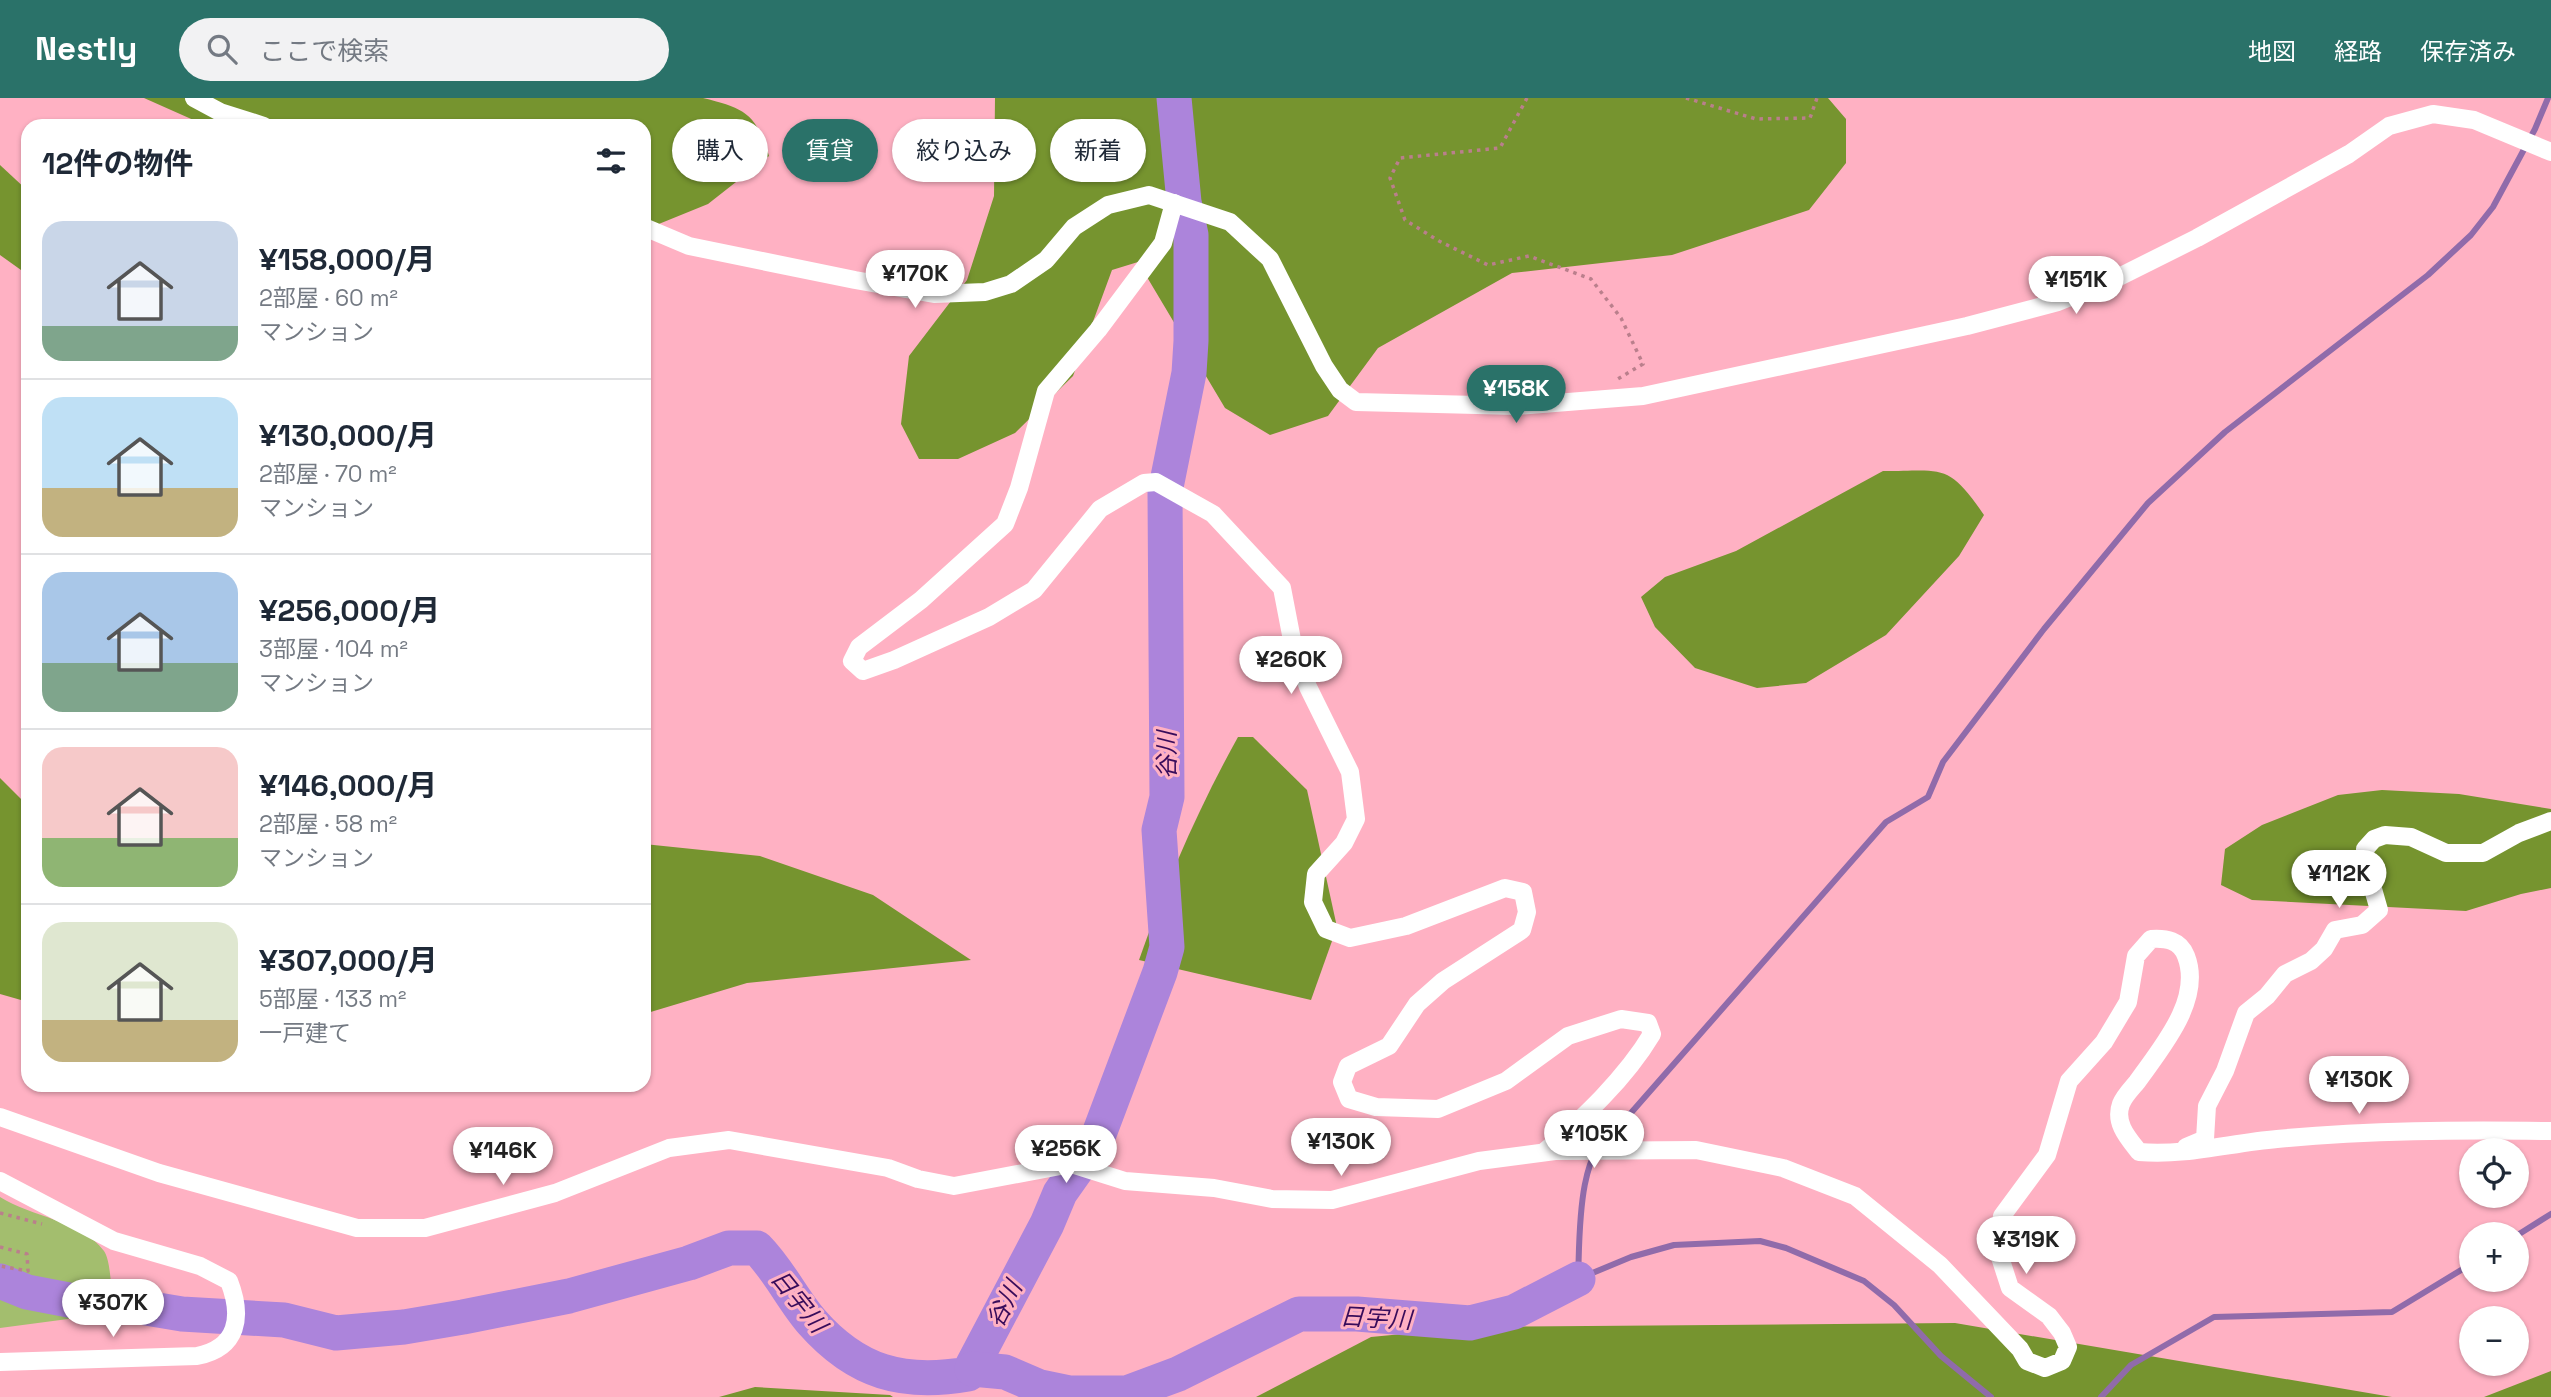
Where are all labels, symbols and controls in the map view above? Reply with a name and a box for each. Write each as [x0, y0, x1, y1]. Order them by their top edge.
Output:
search box [179, 18, 669, 81]
text: Nestly [35, 28, 137, 70]
icon: search [203, 30, 241, 68]
text: ここで検索 [259, 34, 389, 68]
text: 地図 [2248, 36, 2296, 67]
text: 経路 [2334, 36, 2382, 67]
text: 保存済み [2420, 36, 2516, 67]
chip: 購入 [672, 119, 768, 182]
chip: 賃貸 [782, 119, 878, 182]
chip: 絞り込み [892, 119, 1036, 182]
chip: 新着 [1050, 119, 1146, 182]
icon: filters [592, 142, 630, 180]
text: 12件の物件 [42, 144, 193, 183]
text: ¥158,000/月 [259, 240, 436, 279]
icon: home [98, 249, 182, 333]
pin: ¥170K [866, 250, 964, 310]
pin: ¥151K [2027, 256, 2125, 316]
text: ¥170K [882, 258, 948, 288]
text: ¥151K [2045, 264, 2107, 294]
text: 2部屋 · 60 m² [259, 283, 398, 313]
text: マンション [259, 317, 374, 347]
pin: ¥158K [1467, 366, 1565, 425]
text: ¥158K [1483, 373, 1549, 403]
text: ¥130,000/月 [259, 416, 437, 455]
icon: home [98, 425, 182, 509]
text: 2部屋 · 70 m² [259, 459, 397, 489]
text: マンション [259, 493, 374, 523]
text: ¥256,000/月 [259, 591, 440, 630]
icon: home [98, 600, 182, 684]
text: 3部屋 · 104 m² [259, 634, 408, 664]
pin: ¥260K [1242, 636, 1340, 696]
text: ¥260K [1255, 644, 1327, 674]
text: マンション [259, 668, 374, 698]
water label: 谷川 [1151, 728, 1182, 779]
text: ¥146,000/月 [259, 766, 437, 805]
icon: home [98, 775, 182, 859]
text: 2部屋 · 58 m² [259, 809, 397, 839]
text: マンション [259, 843, 374, 873]
pin: ¥112K [2290, 850, 2388, 910]
text: ¥112K [2307, 858, 2371, 888]
text: ¥307,000/月 [259, 941, 438, 980]
icon: home [98, 950, 182, 1034]
text: 5部屋 · 133 m² [259, 984, 406, 1014]
text: 一戸建て [259, 1018, 351, 1048]
pin: ¥130K [2310, 1056, 2408, 1116]
text: ¥130K [2325, 1064, 2393, 1094]
pin: ¥105K [1545, 1110, 1643, 1170]
pin: ¥130K [1292, 1118, 1390, 1178]
text: ¥105K [1560, 1118, 1628, 1148]
pin: ¥256K [1017, 1126, 1115, 1185]
text: ¥130K [1307, 1126, 1375, 1156]
pin: ¥146K [454, 1128, 552, 1187]
text: ¥256K [1031, 1133, 1101, 1163]
text: ¥146K [469, 1135, 537, 1165]
map controls [2459, 1138, 2529, 1376]
button: locate [2459, 1138, 2529, 1208]
pin: ¥319K [1977, 1216, 2075, 1276]
button: + [2459, 1222, 2529, 1292]
text: ¥319K [1993, 1224, 2059, 1254]
water label: 日宇川 [764, 1263, 836, 1341]
water label: 谷川 [979, 1273, 1030, 1332]
pin: ¥307K [64, 1280, 162, 1339]
text: ¥307K [78, 1287, 148, 1317]
water label: 日宇川 [1339, 1301, 1416, 1336]
button: − [2459, 1306, 2529, 1376]

